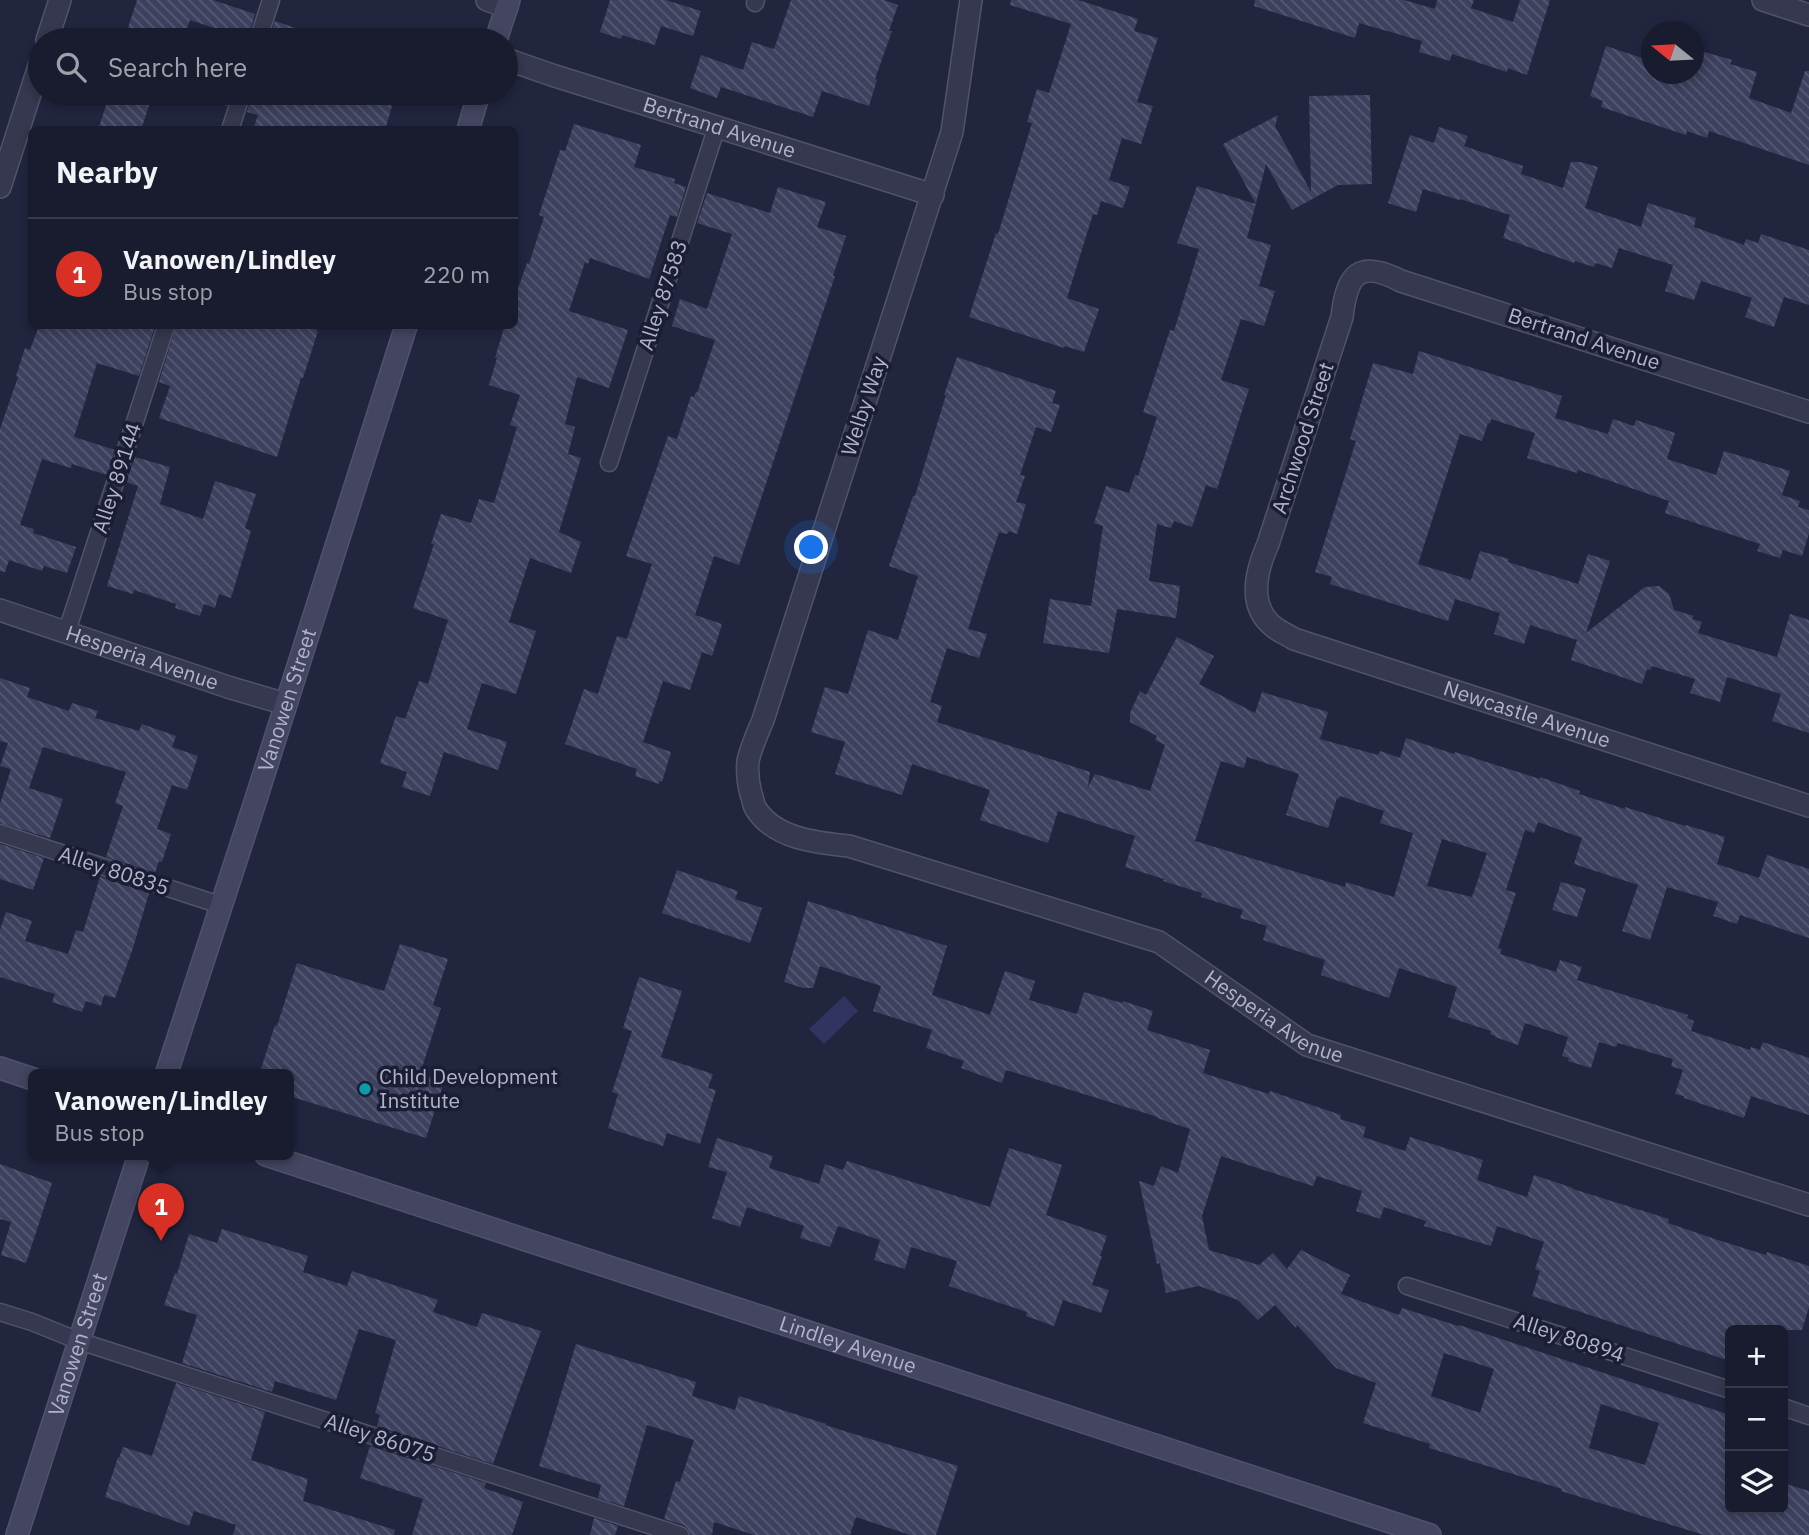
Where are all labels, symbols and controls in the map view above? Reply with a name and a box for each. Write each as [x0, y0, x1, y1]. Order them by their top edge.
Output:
north arrow [1641, 21, 1704, 84]
search box [28, 28, 518, 105]
icon: search [52, 48, 90, 86]
text: Search here [108, 50, 247, 84]
street label: Bertrand Avenue [640, 90, 799, 164]
text: Nearby [56, 152, 158, 191]
street label: Alley 87583 [631, 236, 693, 354]
text: Vanowen/Lindley [123, 242, 336, 276]
text: 1 [72, 259, 86, 289]
text: 220 m [423, 259, 490, 289]
text: Bus stop [123, 276, 213, 306]
street label: Bertrand Avenue [1505, 300, 1664, 376]
street label: Welby Way [834, 352, 892, 459]
street label: Archwood Street [1264, 358, 1340, 517]
street label: Alley 89144 [85, 419, 147, 537]
your location [794, 530, 828, 564]
street label: Hesperia Avenue [62, 618, 223, 696]
street label: Vanowen Street [250, 625, 322, 775]
street label: Newcastle Avenue [1440, 673, 1614, 754]
street label: Alley 80835 [55, 839, 173, 901]
street label: Hesperia Avenue [1199, 963, 1347, 1069]
place label: Child Development Institute [379, 1062, 558, 1114]
popup [28, 1069, 294, 1160]
marker: Child Development Institute [357, 1081, 373, 1097]
text: Vanowen/Lindley [55, 1083, 267, 1117]
text: Bus stop [55, 1117, 144, 1147]
pin: 1 [138, 1183, 184, 1241]
street label: Vanowen Street [41, 1269, 113, 1420]
street label: Alley 80894 [1510, 1306, 1628, 1368]
street label: Lindley Avenue [776, 1309, 920, 1379]
map controls [1725, 1325, 1788, 1514]
button: + [1725, 1325, 1788, 1388]
button: − [1725, 1388, 1788, 1451]
street label: Alley 86075 [321, 1406, 439, 1468]
button: layers [1725, 1451, 1788, 1514]

